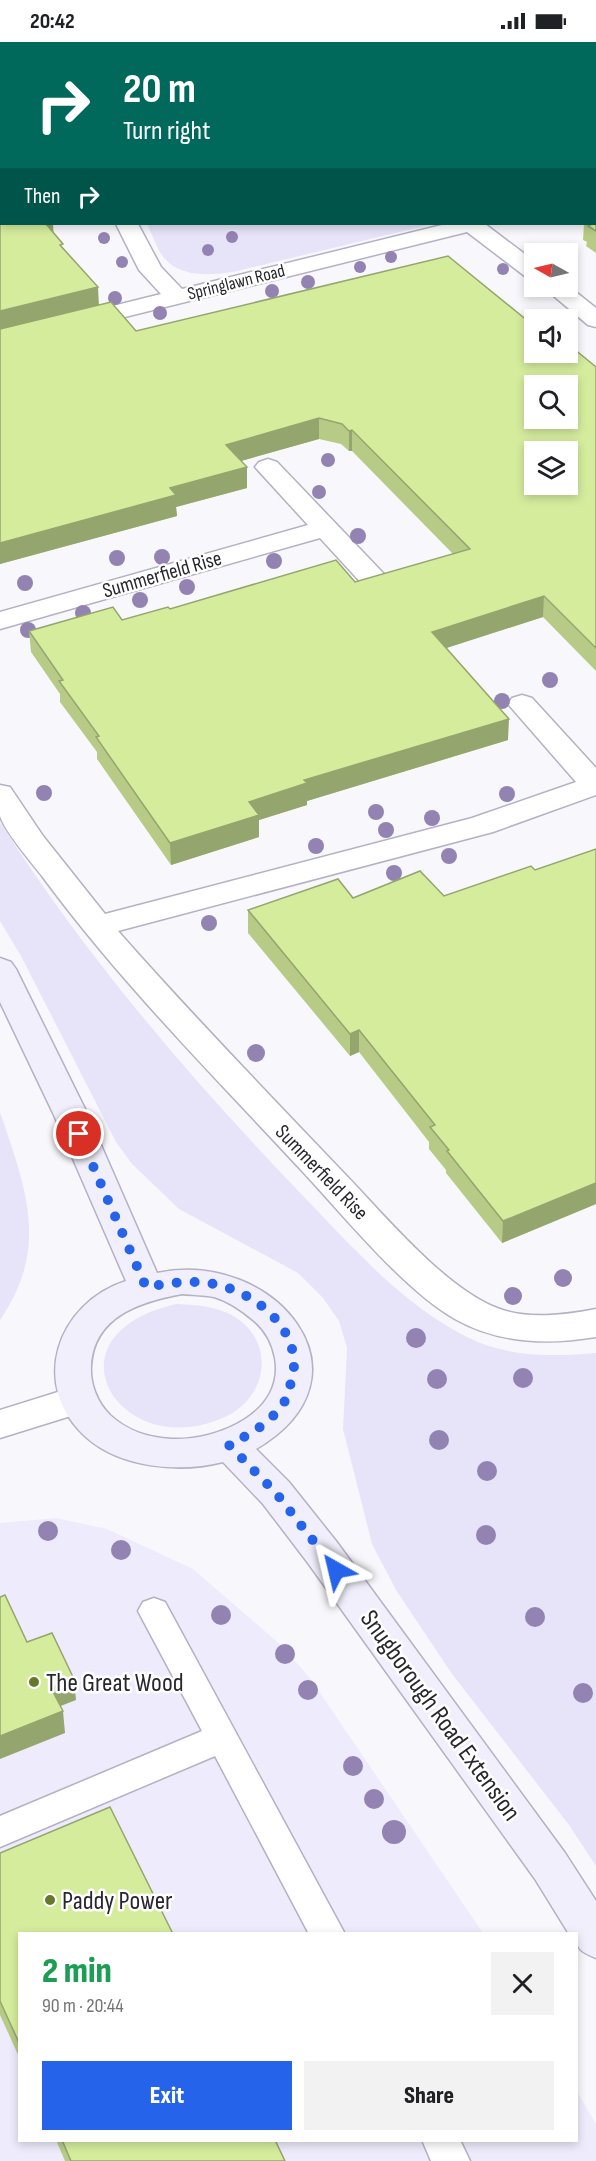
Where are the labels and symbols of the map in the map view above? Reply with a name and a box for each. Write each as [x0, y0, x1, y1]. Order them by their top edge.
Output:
north arrow [524, 243, 578, 297]
street label: Springlawn Road [185, 260, 287, 305]
street label: Summerfield Rise [100, 546, 225, 603]
pin [53, 1108, 104, 1159]
street label: Summerfield Rise [270, 1120, 373, 1225]
position arrow [304, 1538, 368, 1602]
street label: Snugborough Road Extension [353, 1605, 527, 1827]
place label: The Great Wood [46, 1668, 184, 1699]
marker: The Great Wood [27, 1675, 41, 1689]
place label: Paddy Power [62, 1886, 173, 1917]
marker: Paddy Power [43, 1893, 57, 1907]

